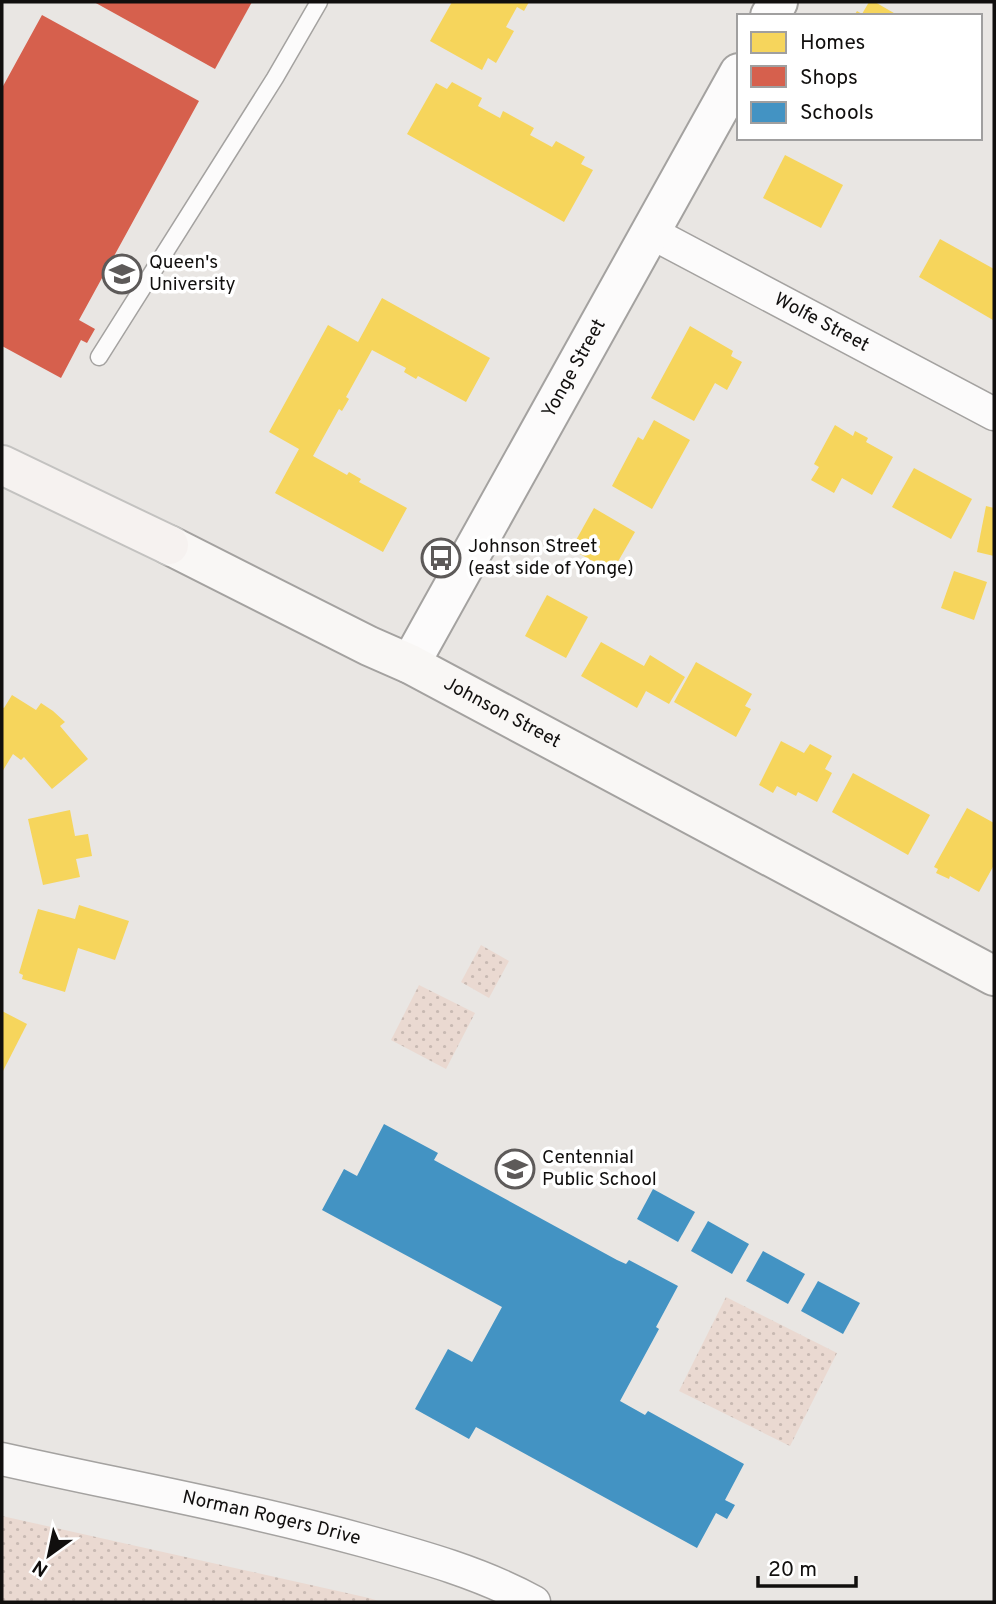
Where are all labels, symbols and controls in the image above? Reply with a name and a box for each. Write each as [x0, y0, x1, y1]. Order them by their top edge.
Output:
legend [737, 14, 982, 140]
text: Homes [800, 30, 865, 57]
text: Shops [800, 65, 858, 92]
text: Schools [800, 100, 874, 127]
place label: Queen's University [149, 251, 236, 297]
school or university icon: Queen's University [101, 253, 143, 295]
street label: Wolfe Street [770, 288, 873, 358]
street label: Yonge Street [537, 315, 612, 422]
place label: Johnson Street (east side of Yonge) [468, 535, 634, 581]
bus stop icon: Johnson Street (east side of Yonge) [420, 537, 462, 579]
street label: Johnson Street [439, 672, 565, 754]
place label: Centennial Public School [542, 1146, 657, 1192]
school or university icon: Centennial Public School [494, 1148, 536, 1190]
street label: Norman Rogers Drive [180, 1486, 363, 1551]
north arrow [14, 1520, 84, 1590]
scale bar [758, 1544, 856, 1588]
text: N [29, 1554, 53, 1581]
text: 20 m [768, 1557, 817, 1584]

